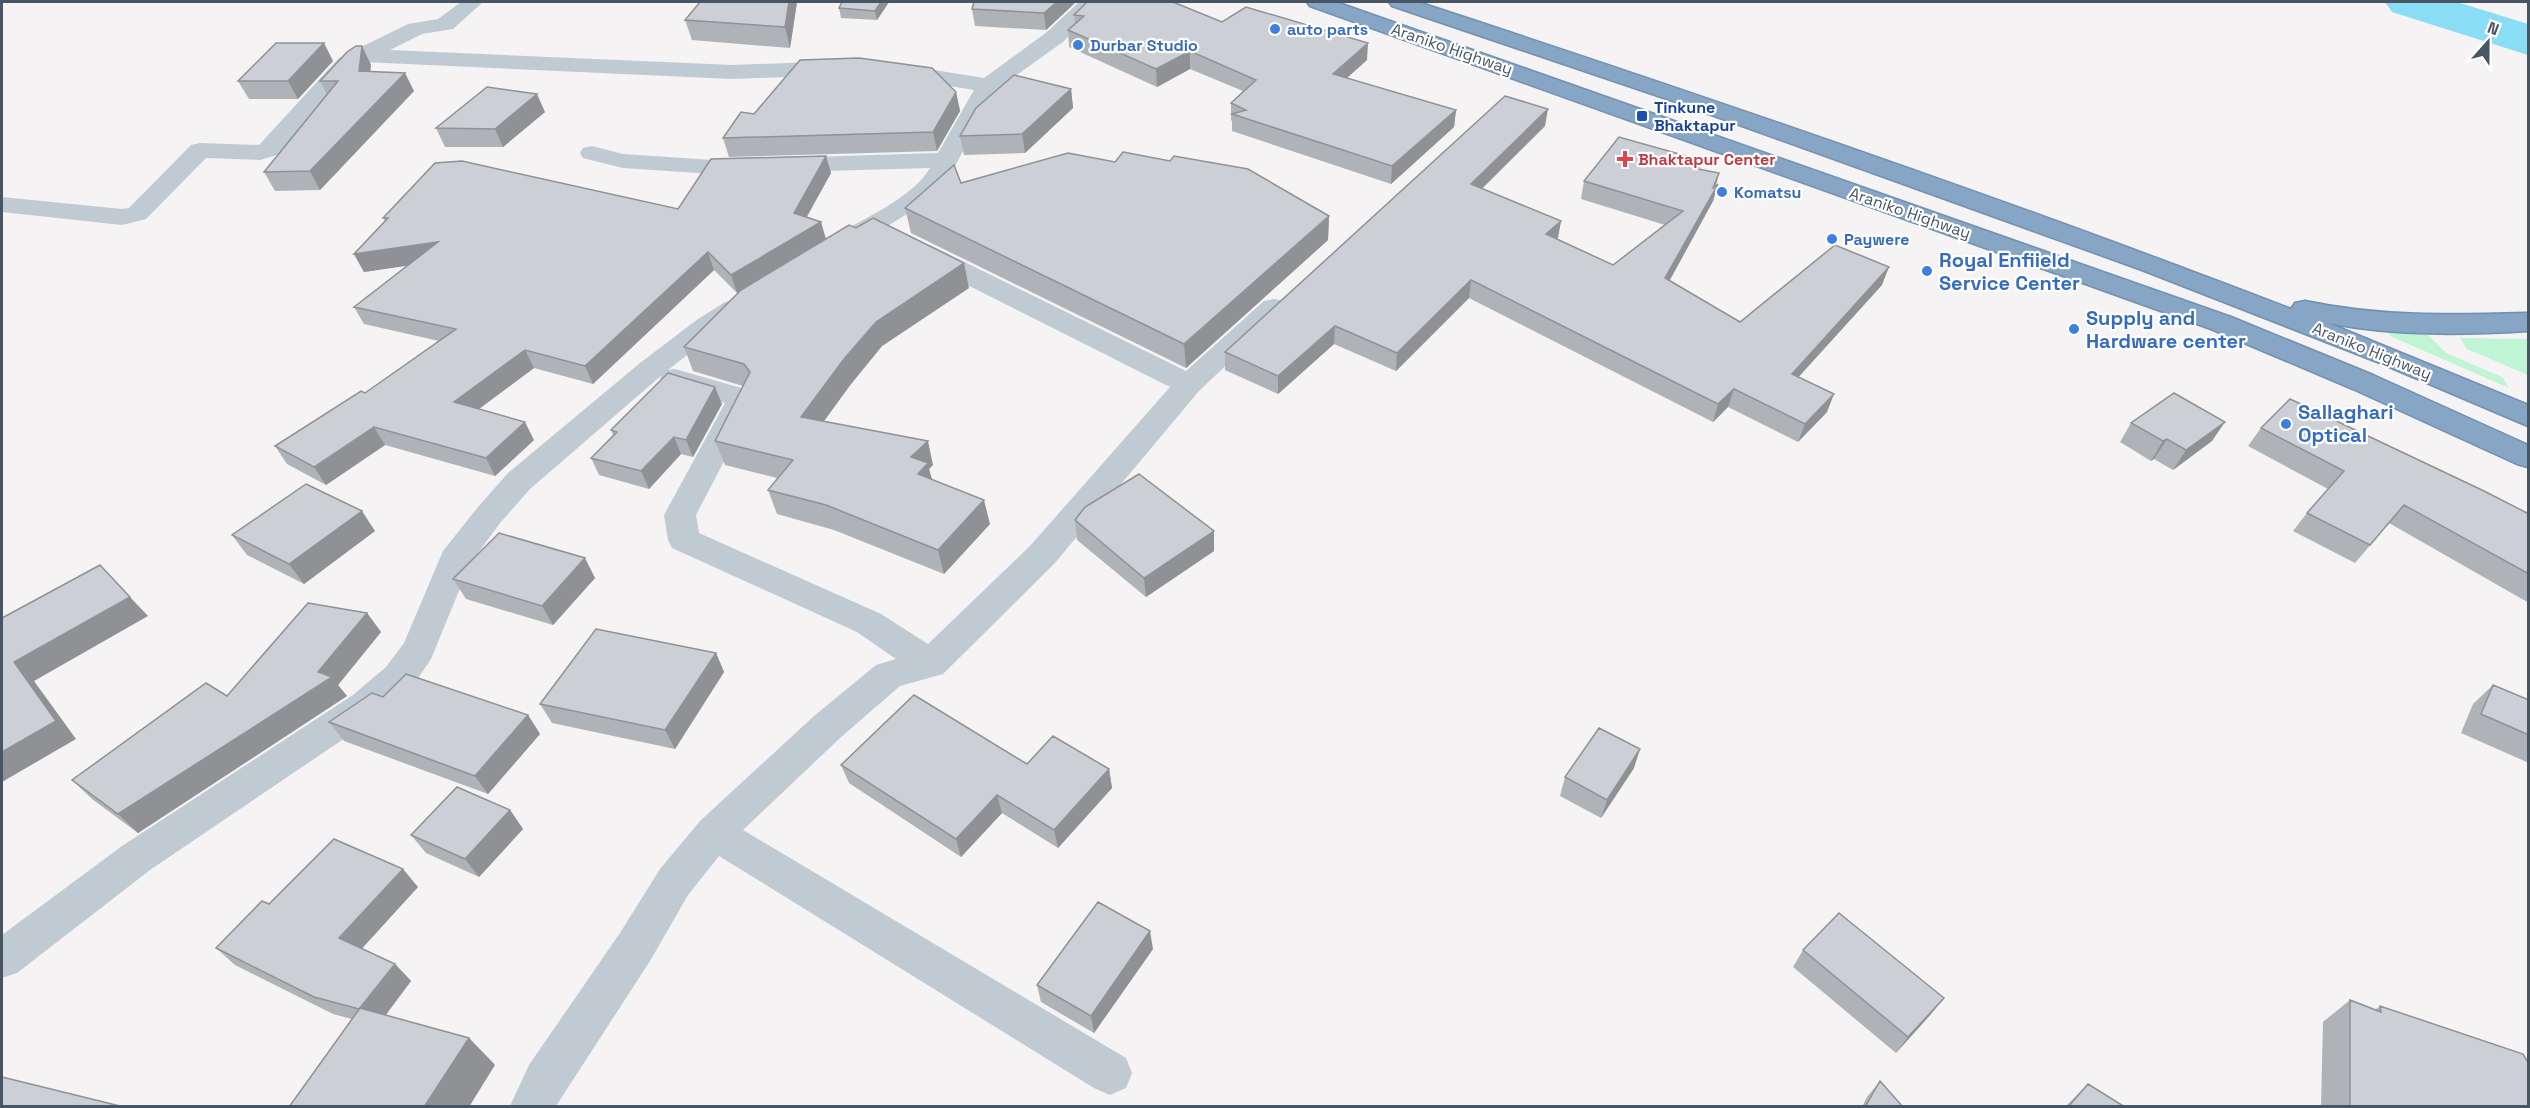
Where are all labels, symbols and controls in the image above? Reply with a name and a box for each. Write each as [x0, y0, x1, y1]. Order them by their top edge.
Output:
north arrow [2458, 12, 2518, 72]
text: N [2484, 17, 2502, 40]
street label: Araniko Highway [1389, 18, 1515, 80]
place label: auto parts [1287, 19, 1368, 40]
marker: auto parts [1268, 22, 1282, 36]
place label: Durbar Studio [1090, 35, 1198, 56]
marker: Durbar Studio [1071, 38, 1085, 52]
place label: Tinkune Bhaktapur [1654, 97, 1736, 136]
marker: Tinkune Bhaktapur [1635, 109, 1649, 123]
place label: Bhaktapur Center [1638, 149, 1776, 170]
marker: Bhaktapur Center [1616, 150, 1634, 168]
place label: Komatsu [1734, 182, 1801, 203]
street label: Araniko Highway [1847, 182, 1973, 244]
marker: Komatsu [1715, 185, 1729, 199]
place label: Paywere [1844, 229, 1909, 250]
marker: Paywere [1825, 232, 1839, 246]
place label: Royal Enfiield Service Center [1939, 247, 2080, 296]
marker: Royal Enfiield Service Center [1920, 264, 1934, 278]
place label: Supply and Hardware center [2086, 305, 2246, 354]
street label: Araniko Highway [2309, 318, 2435, 384]
marker: Supply and Hardware center [2067, 322, 2081, 336]
place label: Sallaghari Optical [2298, 399, 2394, 448]
marker: Sallaghari Optical [2279, 417, 2293, 431]

